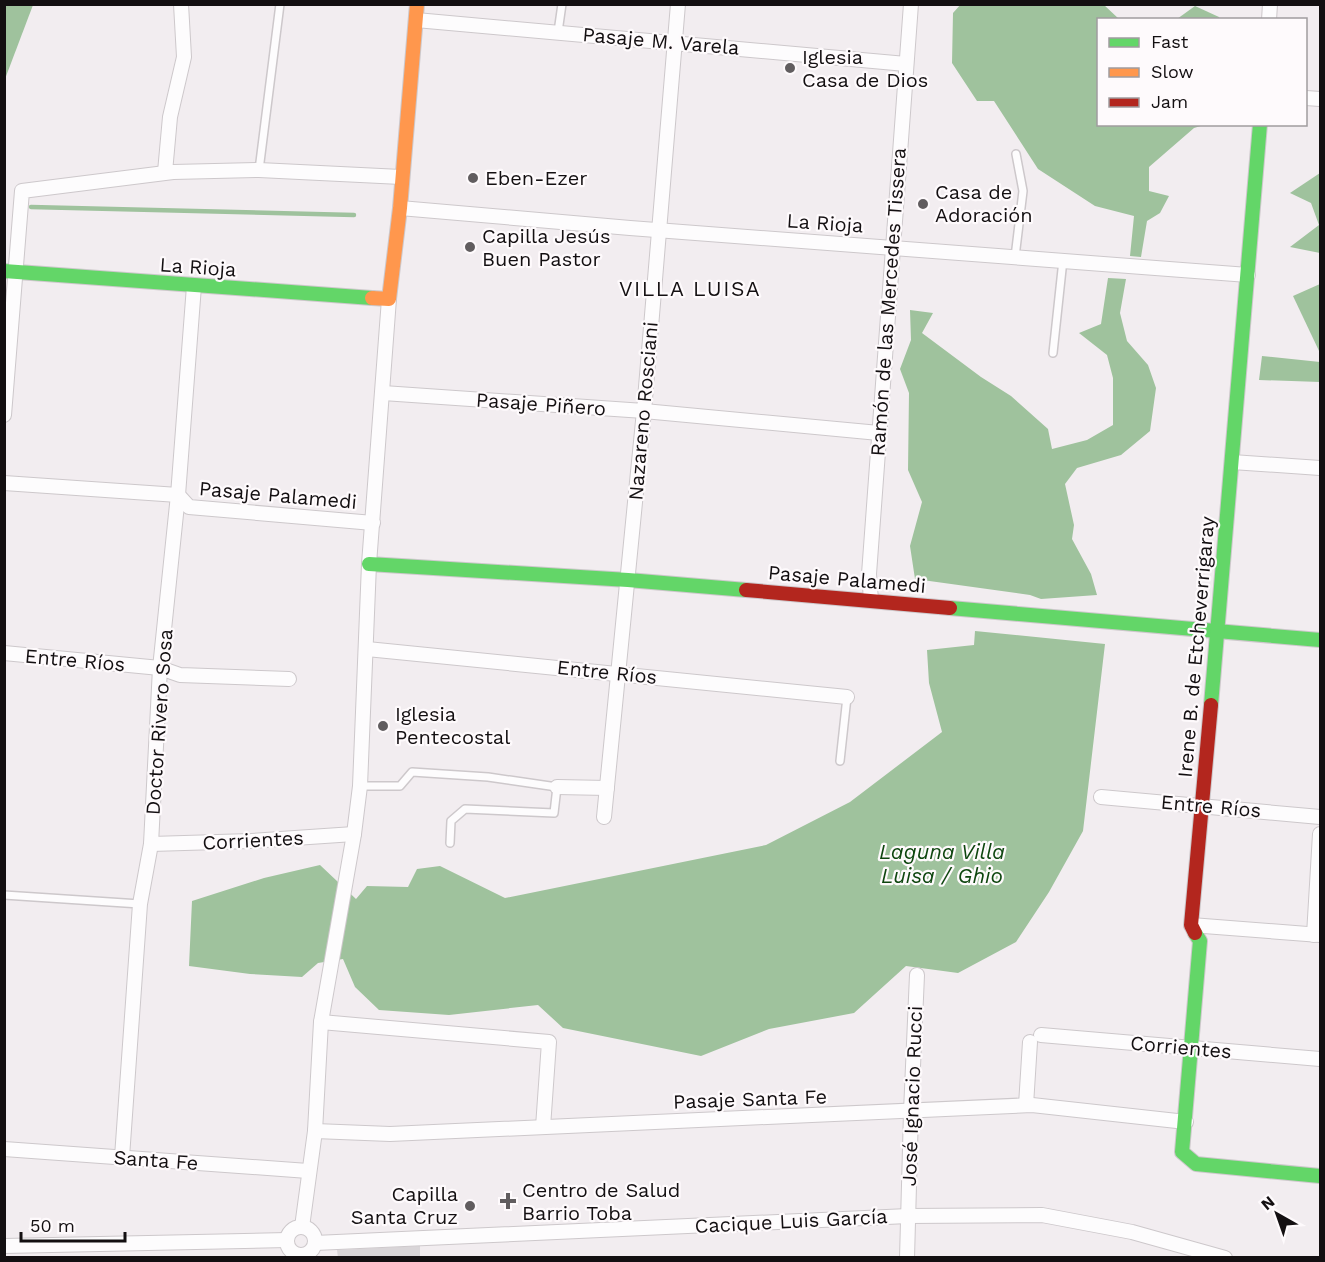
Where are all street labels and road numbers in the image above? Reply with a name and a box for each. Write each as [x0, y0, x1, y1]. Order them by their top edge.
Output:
street label: Pasaje M. Varela [582, 22, 740, 60]
street label: Ramón de las Mercedes Tissera [865, 147, 911, 457]
street label: La Rioja [786, 208, 864, 238]
street label: La Rioja [159, 252, 237, 282]
street label: Nazareno Rosciani [623, 321, 663, 501]
street label: Pasaje Piñero [475, 387, 607, 421]
street label: Pasaje Palamedi [198, 476, 358, 514]
street label: Irene B. de Etcheverrigaray [1173, 515, 1219, 779]
street label: Pasaje Palamedi [767, 560, 927, 598]
street label: Doctor Rivero Sosa [141, 628, 177, 816]
street label: Entre Ríos [24, 644, 126, 676]
street label: Entre Ríos [556, 655, 658, 689]
street label: Entre Ríos [1160, 790, 1262, 822]
street label: Corrientes [202, 825, 304, 855]
street label: José Ignacio Rucci [897, 1005, 927, 1187]
street label: Corrientes [1129, 1031, 1233, 1063]
street label: Pasaje Santa Fe [673, 1084, 827, 1114]
street label: Santa Fe [113, 1145, 199, 1175]
street label: Cacique Luis García [694, 1204, 888, 1238]

